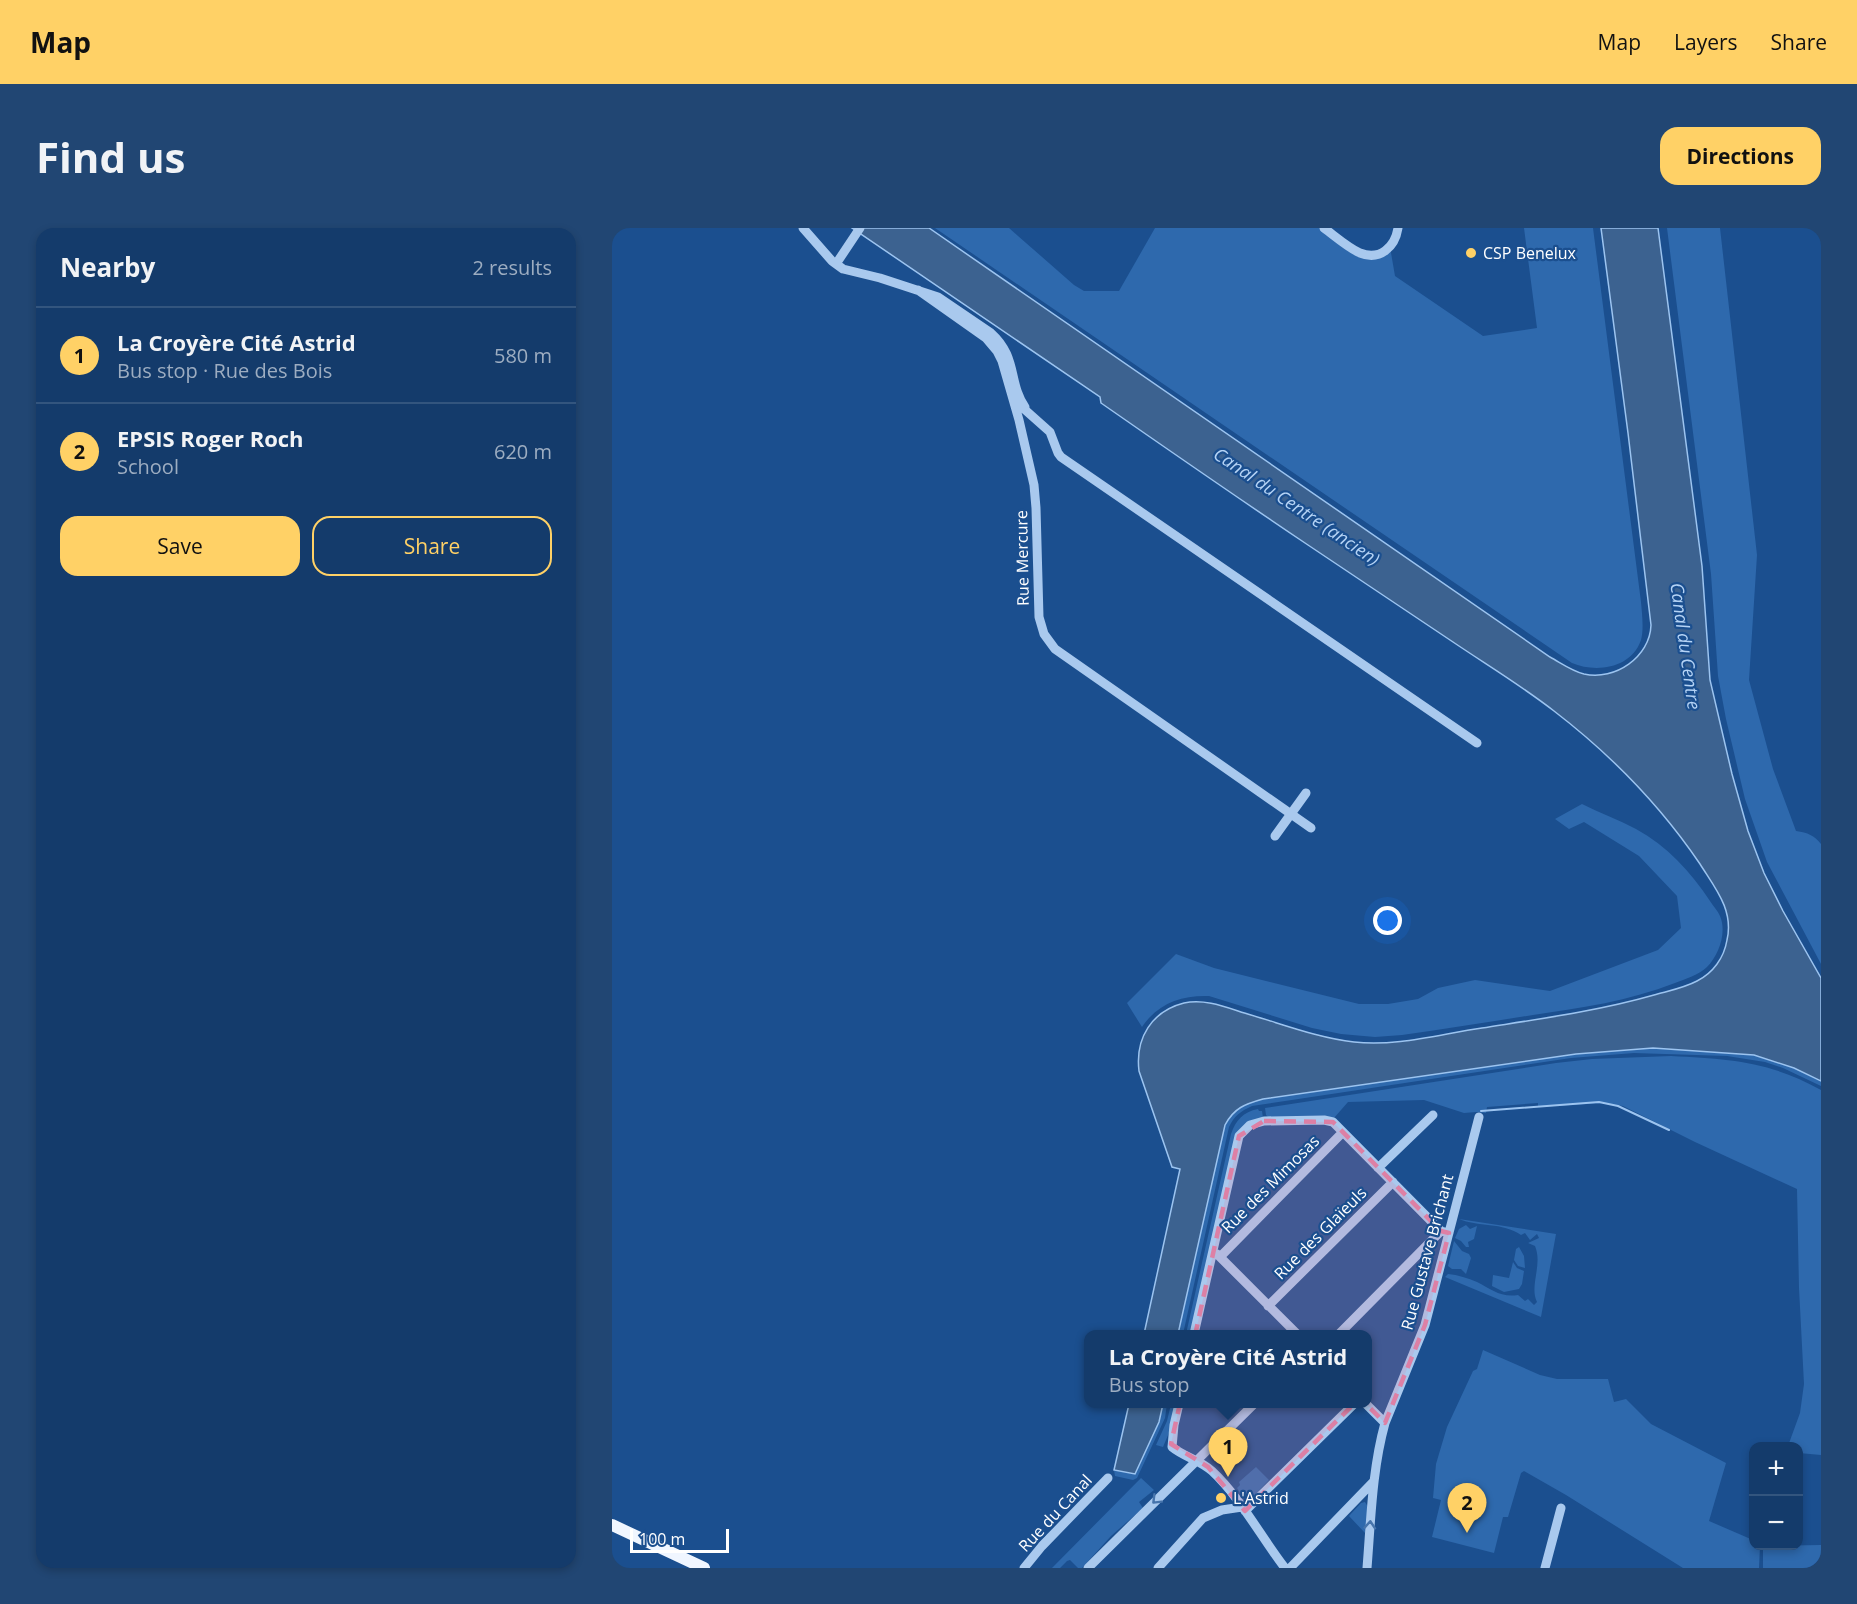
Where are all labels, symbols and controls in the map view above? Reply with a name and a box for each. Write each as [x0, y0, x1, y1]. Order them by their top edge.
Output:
text: Map [30, 23, 91, 61]
text: Map [1598, 28, 1641, 56]
text: Layers [1674, 28, 1738, 56]
text: Share [1771, 28, 1827, 56]
button: Directions [1660, 127, 1821, 185]
text: Find us [36, 128, 185, 185]
place label: CSP Benelux [1483, 242, 1577, 264]
marker: CSP Benelux [1464, 246, 1478, 260]
text: Nearby [60, 249, 155, 285]
text: 2 results [472, 254, 552, 281]
text: La Croyère Cité Astrid [117, 327, 356, 357]
text: 1 [74, 342, 85, 369]
text: 580 m [494, 342, 552, 369]
text: Bus stop · Rue des Bois [117, 357, 332, 384]
text: EPSIS Roger Roch [117, 423, 304, 453]
text: 2 [74, 438, 85, 465]
text: 620 m [494, 438, 552, 465]
water label: Canal du Centre (ancien) [1209, 441, 1385, 571]
text: School [117, 453, 179, 480]
street label: Rue Mercure [1010, 510, 1034, 606]
button: Save [60, 516, 300, 576]
button: Share [312, 516, 552, 576]
water label: Canal du Centre [1665, 581, 1707, 711]
your location [1373, 906, 1402, 935]
street label: Rue des Mimosas [1216, 1130, 1324, 1238]
street label: Rue Gustave Brichant [1396, 1171, 1458, 1332]
street label: Rue des Glaïeuls [1269, 1182, 1371, 1284]
popup [1084, 1330, 1372, 1408]
text: La Croyère Cité Astrid [1109, 1341, 1347, 1371]
text: Bus stop [1109, 1371, 1190, 1398]
pin: 1 [1208, 1428, 1248, 1477]
map controls [1749, 1442, 1803, 1550]
button: + [1749, 1442, 1803, 1496]
street label: Rue du Canal [1013, 1470, 1097, 1556]
pin: 2 [1448, 1484, 1486, 1533]
place label: L'Astrid [1233, 1487, 1289, 1509]
marker: L'Astrid [1214, 1491, 1228, 1505]
one-way arrow [1152, 1493, 1163, 1504]
button: − [1749, 1496, 1803, 1550]
one-way arrow [1364, 1521, 1377, 1530]
scale bar [630, 1526, 729, 1554]
text: 100 m [639, 1528, 685, 1550]

